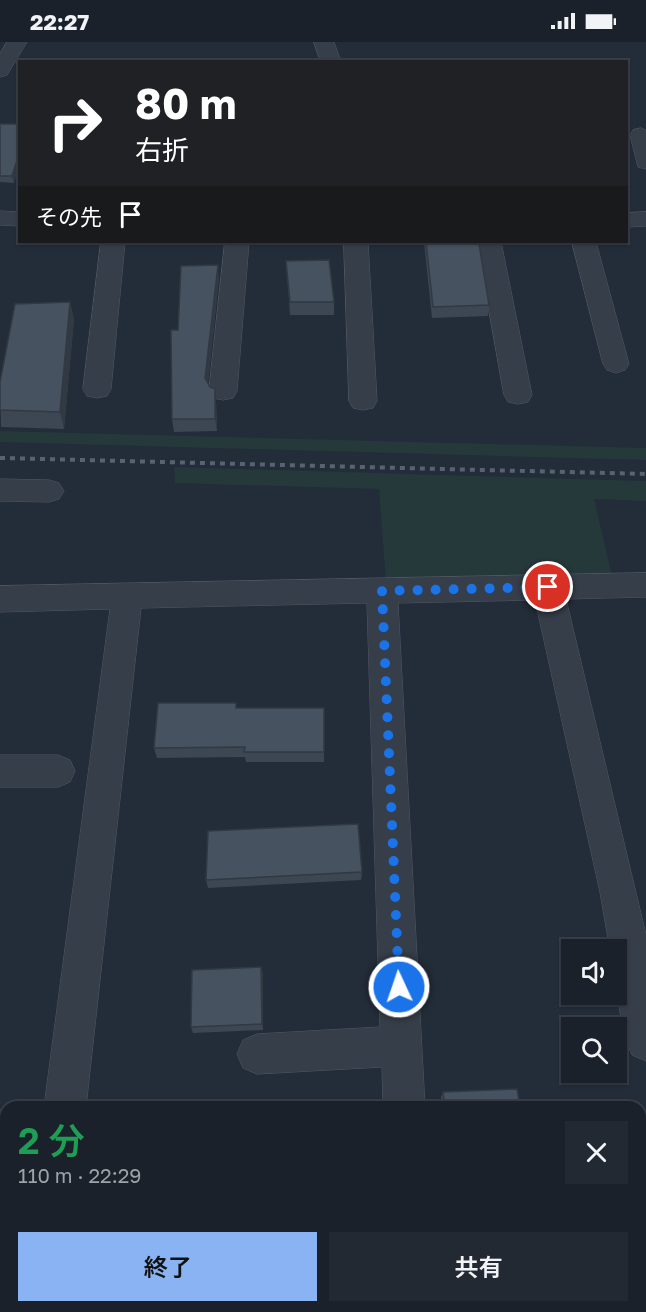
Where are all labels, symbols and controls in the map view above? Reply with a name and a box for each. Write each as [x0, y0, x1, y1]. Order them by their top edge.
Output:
text: 22:27 [30, 8, 89, 35]
text: 80 m [135, 78, 236, 128]
icon: right [36, 84, 114, 162]
text: 右折 [135, 134, 189, 166]
icon: arrive [114, 198, 147, 231]
text: その先 [36, 203, 102, 230]
pin [522, 561, 573, 612]
icon: arrive [531, 570, 564, 603]
map controls [561, 939, 627, 1083]
button: sound [561, 939, 627, 1005]
position arrow [367, 955, 431, 1019]
button: search [561, 1017, 627, 1083]
text: 2 分 [18, 1119, 85, 1162]
button: close [565, 1121, 628, 1184]
text: 110 m · 22:29 [18, 1163, 141, 1187]
button: 終了 [18, 1232, 317, 1301]
button: 共有 [329, 1232, 628, 1301]

